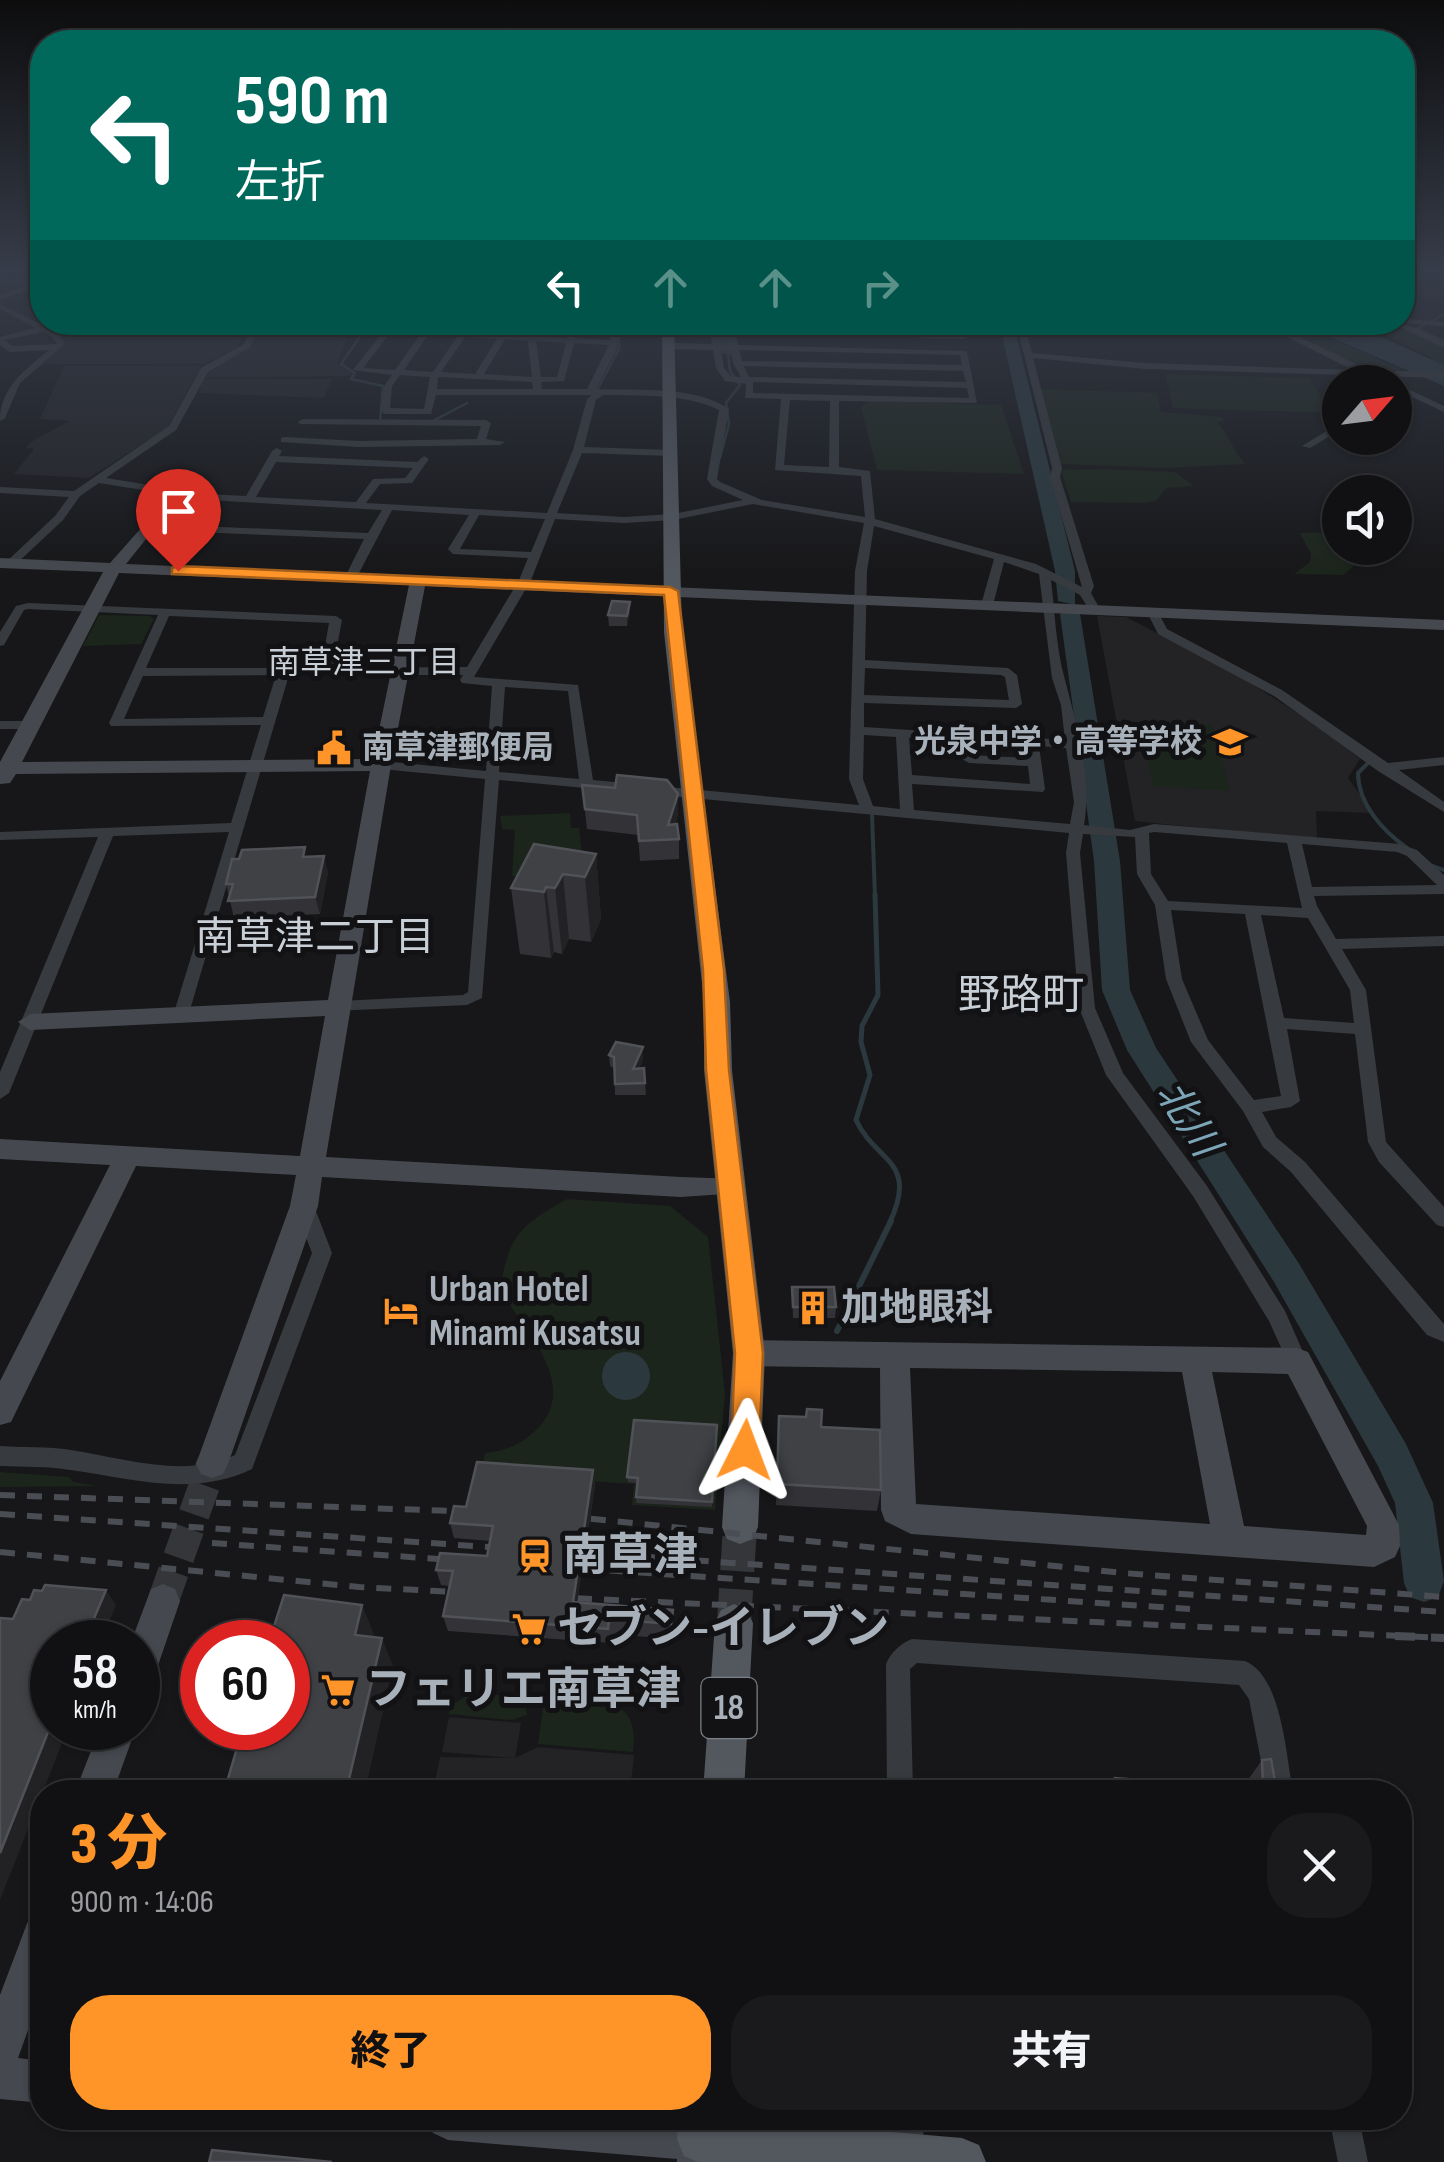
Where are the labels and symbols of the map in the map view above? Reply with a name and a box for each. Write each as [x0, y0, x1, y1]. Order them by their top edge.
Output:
north arrow [1322, 365, 1412, 455]
pin [136, 469, 221, 572]
district label: 南草津三丁目 [268, 644, 460, 683]
place label: 光泉中学・高等学校 [914, 723, 1202, 762]
school or university icon: 光泉中学・高等学校 [1211, 723, 1249, 761]
public building icon: 南草津郵便局 [315, 729, 353, 767]
place label: 南草津郵便局 [362, 729, 554, 768]
district label: 南草津二丁目 [195, 914, 435, 962]
district label: 野路町 [958, 971, 1084, 1022]
water label: 北川 [1145, 1072, 1231, 1169]
place label: Urban Hotel Minami Kusatsu [429, 1267, 641, 1356]
place label: 加地眼科 [841, 1286, 993, 1331]
building icon: 加地眼科 [794, 1289, 832, 1327]
hotel icon: Urban Hotel Minami Kusatsu [382, 1292, 420, 1330]
position arrow [693, 1398, 797, 1502]
place label: 南草津 [563, 1529, 698, 1584]
station icon: 南草津 [516, 1537, 554, 1575]
place label: セブン-イレブン [557, 1602, 889, 1657]
supermarket icon: セブン-イレブン [510, 1610, 548, 1648]
speed limit sign: 60 [180, 1620, 310, 1750]
place label: フェリエ南草津 [366, 1663, 681, 1718]
supermarket icon: フェリエ南草津 [319, 1671, 357, 1709]
road number: 18 [702, 1678, 756, 1738]

